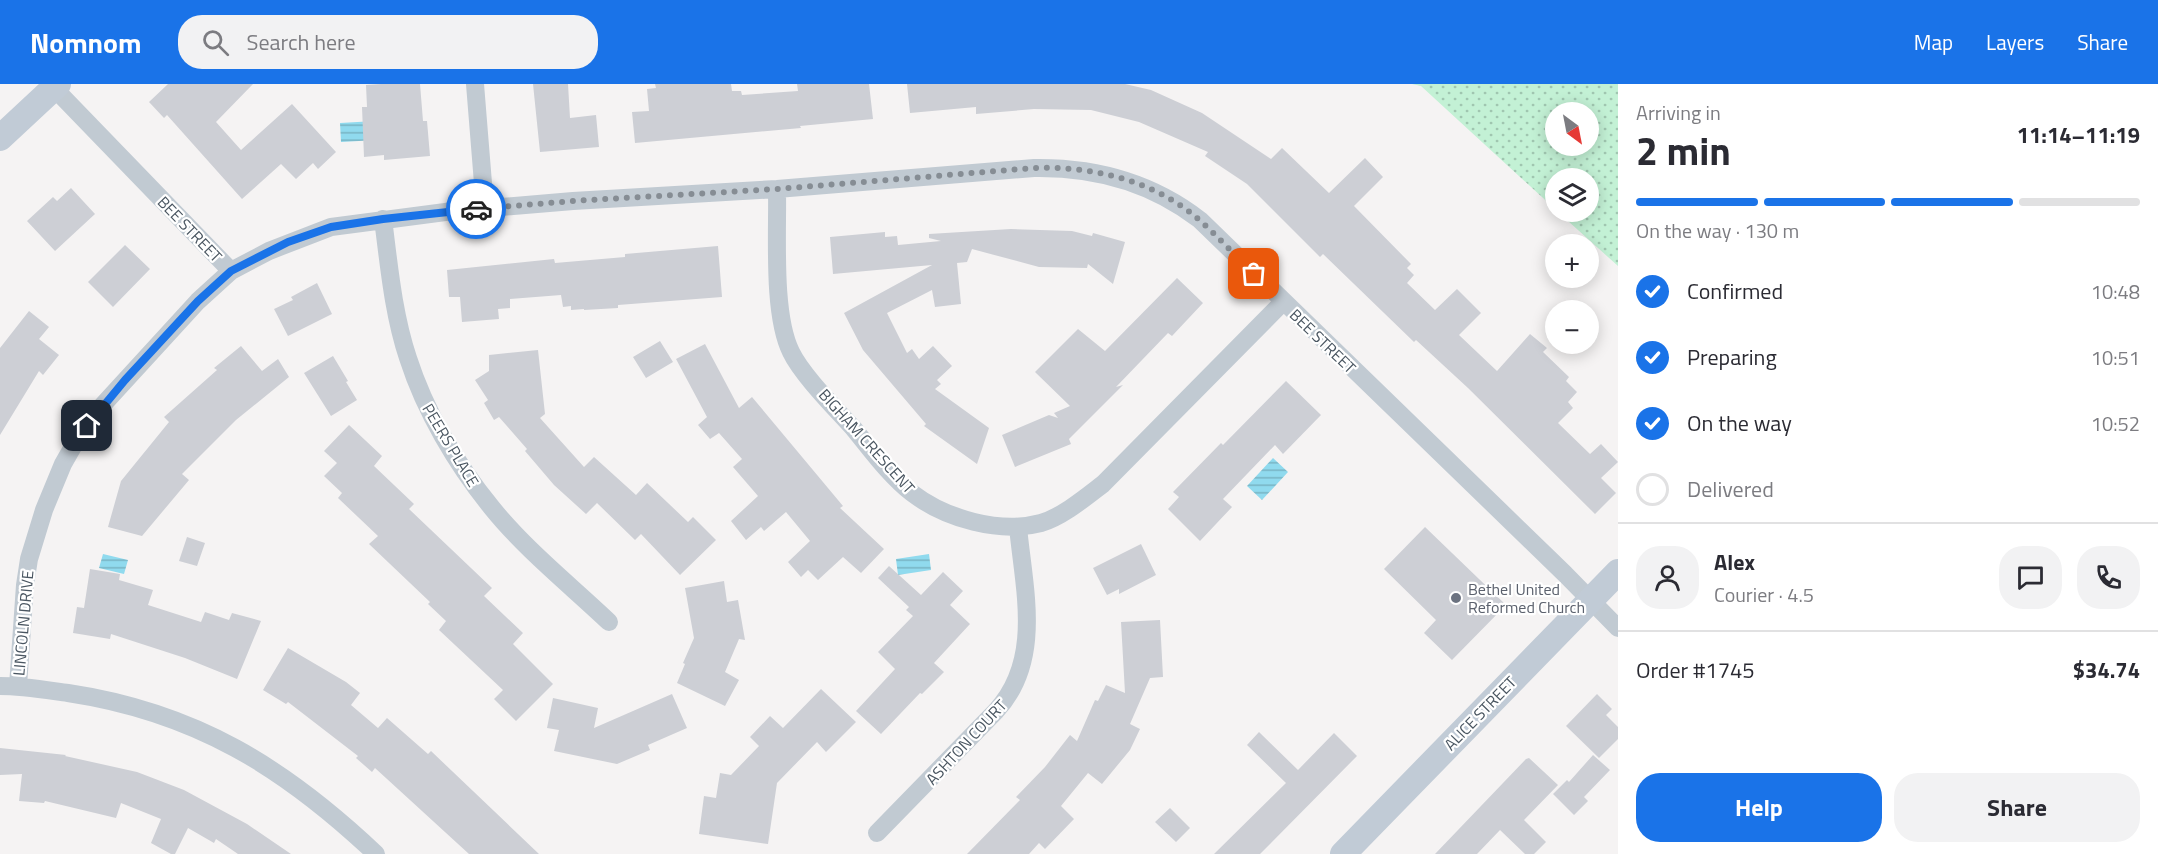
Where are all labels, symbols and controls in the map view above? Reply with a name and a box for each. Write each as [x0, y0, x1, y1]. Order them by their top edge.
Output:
search box [178, 15, 598, 69]
text: Nomnom [30, 21, 142, 64]
text: Search here [247, 25, 356, 59]
icon: search [199, 26, 232, 59]
text: Map [1914, 26, 1953, 58]
text: Layers [1986, 26, 2044, 58]
text: Share [2077, 26, 2128, 58]
text: Arriving in [1636, 97, 1721, 128]
north arrow [1545, 102, 1599, 156]
map controls [1545, 102, 1599, 354]
text: 11:14–11:19 [2017, 118, 2140, 152]
text: 2 min [1636, 121, 1731, 180]
button: layers [1545, 168, 1599, 222]
courier [446, 179, 506, 239]
street label: BEE STREET [152, 190, 228, 268]
icon: car [460, 193, 493, 226]
text: On the way · 130 m [1636, 215, 1799, 246]
button: + [1545, 234, 1599, 288]
pin [1228, 248, 1279, 299]
icon: bag [1237, 257, 1270, 290]
text: Confirmed [1687, 274, 1783, 308]
icon: check [1636, 275, 1669, 308]
text: 10:48 [2091, 276, 2140, 307]
button: − [1545, 300, 1599, 354]
street label: BEE STREET [1284, 303, 1362, 379]
text: Preparing [1687, 340, 1777, 374]
icon: check [1636, 341, 1669, 374]
text: 10:51 [2091, 342, 2140, 373]
street label: BIGHAM CRESCENT [813, 383, 921, 499]
street label: PEERS PLACE [417, 399, 485, 491]
pin [61, 400, 112, 451]
text: On the way [1687, 406, 1792, 440]
icon: check [1636, 407, 1669, 440]
text: 10:52 [2091, 408, 2140, 439]
icon: home [70, 409, 103, 442]
text: Delivered [1687, 472, 1774, 506]
text: Alex [1714, 545, 1755, 579]
button: person [1636, 546, 1699, 609]
button: chat [1999, 546, 2062, 609]
button: phone [2077, 546, 2140, 609]
street label: LINCOLN DRIVE [6, 569, 40, 677]
place label: Bethel United Reformed Church [1468, 577, 1585, 619]
text: Courier · 4.5 [1714, 579, 1814, 610]
marker: Bethel United Reformed Church [1449, 591, 1463, 605]
text: Order #1745 [1636, 653, 1755, 687]
text: $34.74 [2073, 653, 2140, 687]
street label: ALICE STREET [1438, 670, 1522, 756]
street label: ASHTON COURT [920, 693, 1012, 790]
button: Help [1636, 773, 1882, 842]
button: Share [1894, 773, 2140, 842]

